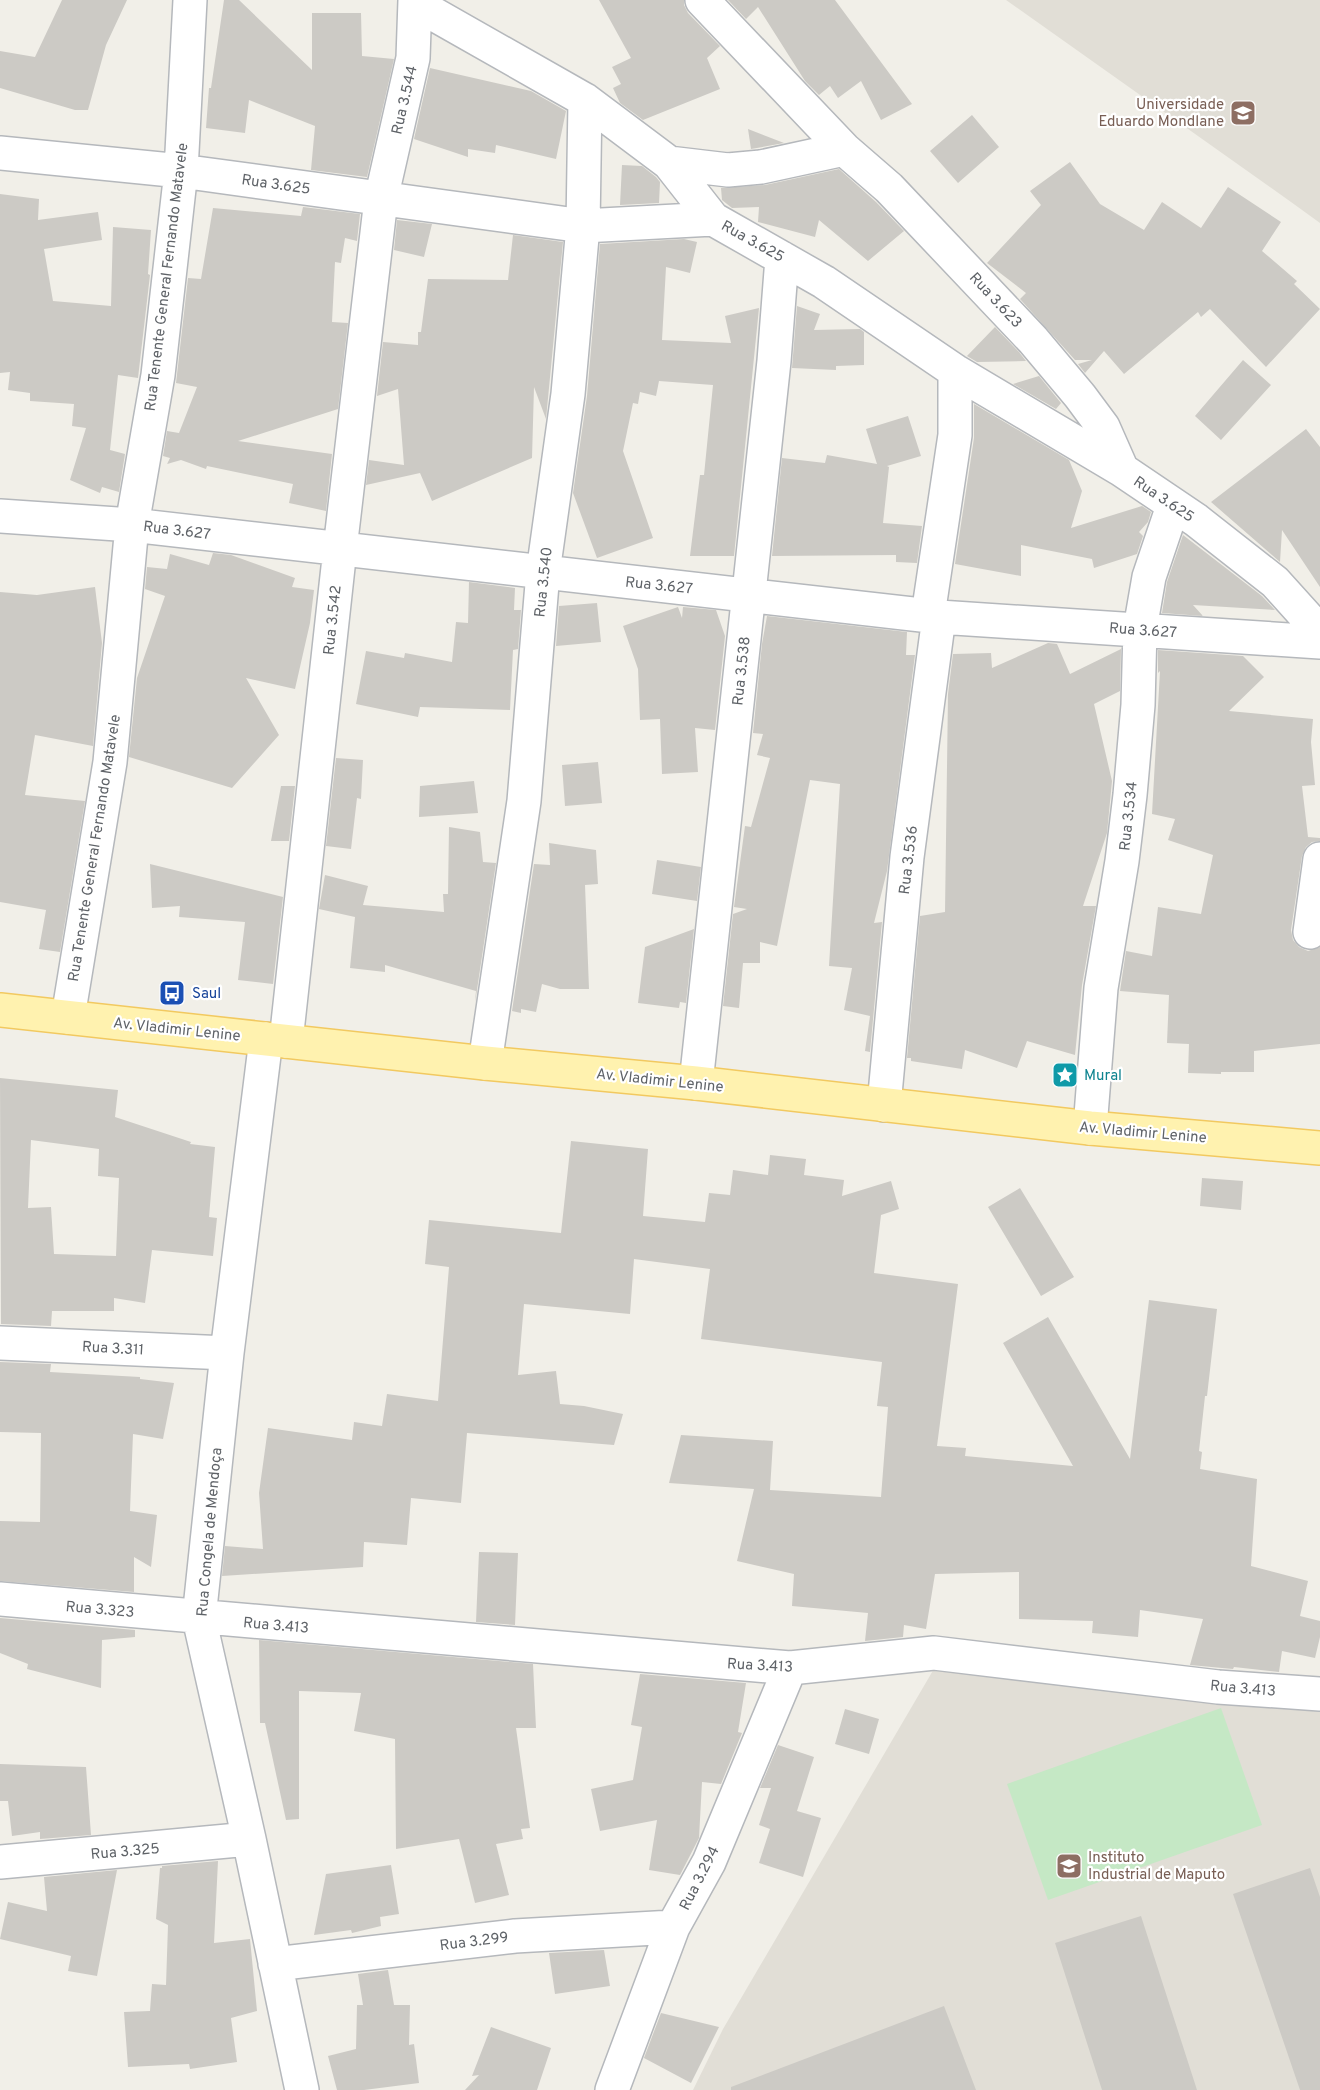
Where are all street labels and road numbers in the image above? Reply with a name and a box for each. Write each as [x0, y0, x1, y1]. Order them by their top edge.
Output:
street label: Rua 3.544 [388, 64, 423, 137]
street label: Rua Tenente General Fernando Matavele [142, 142, 193, 413]
street label: Rua 3.625 [240, 171, 312, 200]
street label: Rua 3.625 [717, 217, 787, 267]
street label: Rua 3.623 [964, 269, 1025, 333]
street label: Rua 3.625 [1129, 473, 1197, 528]
street label: Rua 3.627 [142, 518, 212, 545]
street label: Rua 3.540 [531, 546, 558, 618]
street label: Rua 3.627 [624, 573, 694, 600]
street label: Rua 3.542 [320, 584, 347, 656]
street label: Rua 3.627 [1108, 620, 1178, 643]
street label: Rua 3.538 [729, 636, 756, 707]
street label: Rua Tenente General Fernando Matavele [65, 713, 126, 983]
street label: Rua 3.534 [1116, 780, 1143, 852]
street label: Rua 3.536 [896, 825, 923, 896]
street label: Av. Vladimir Lenine [112, 1014, 241, 1047]
street label: Av. Vladimir Lenine [595, 1065, 724, 1098]
street label: Av. Vladimir Lenine [1078, 1118, 1207, 1149]
street label: Rua 3.311 [81, 1338, 145, 1361]
street label: Rua Congela de Mendoça [194, 1447, 227, 1617]
street label: Rua 3.323 [65, 1598, 135, 1623]
street label: Rua 3.413 [242, 1614, 310, 1639]
street label: Rua 3.413 [726, 1655, 793, 1678]
street label: Rua 3.413 [1209, 1677, 1277, 1702]
street label: Rua 3.325 [90, 1840, 160, 1865]
street label: Rua 3.294 [676, 1843, 725, 1914]
street label: Rua 3.299 [439, 1929, 510, 1956]

